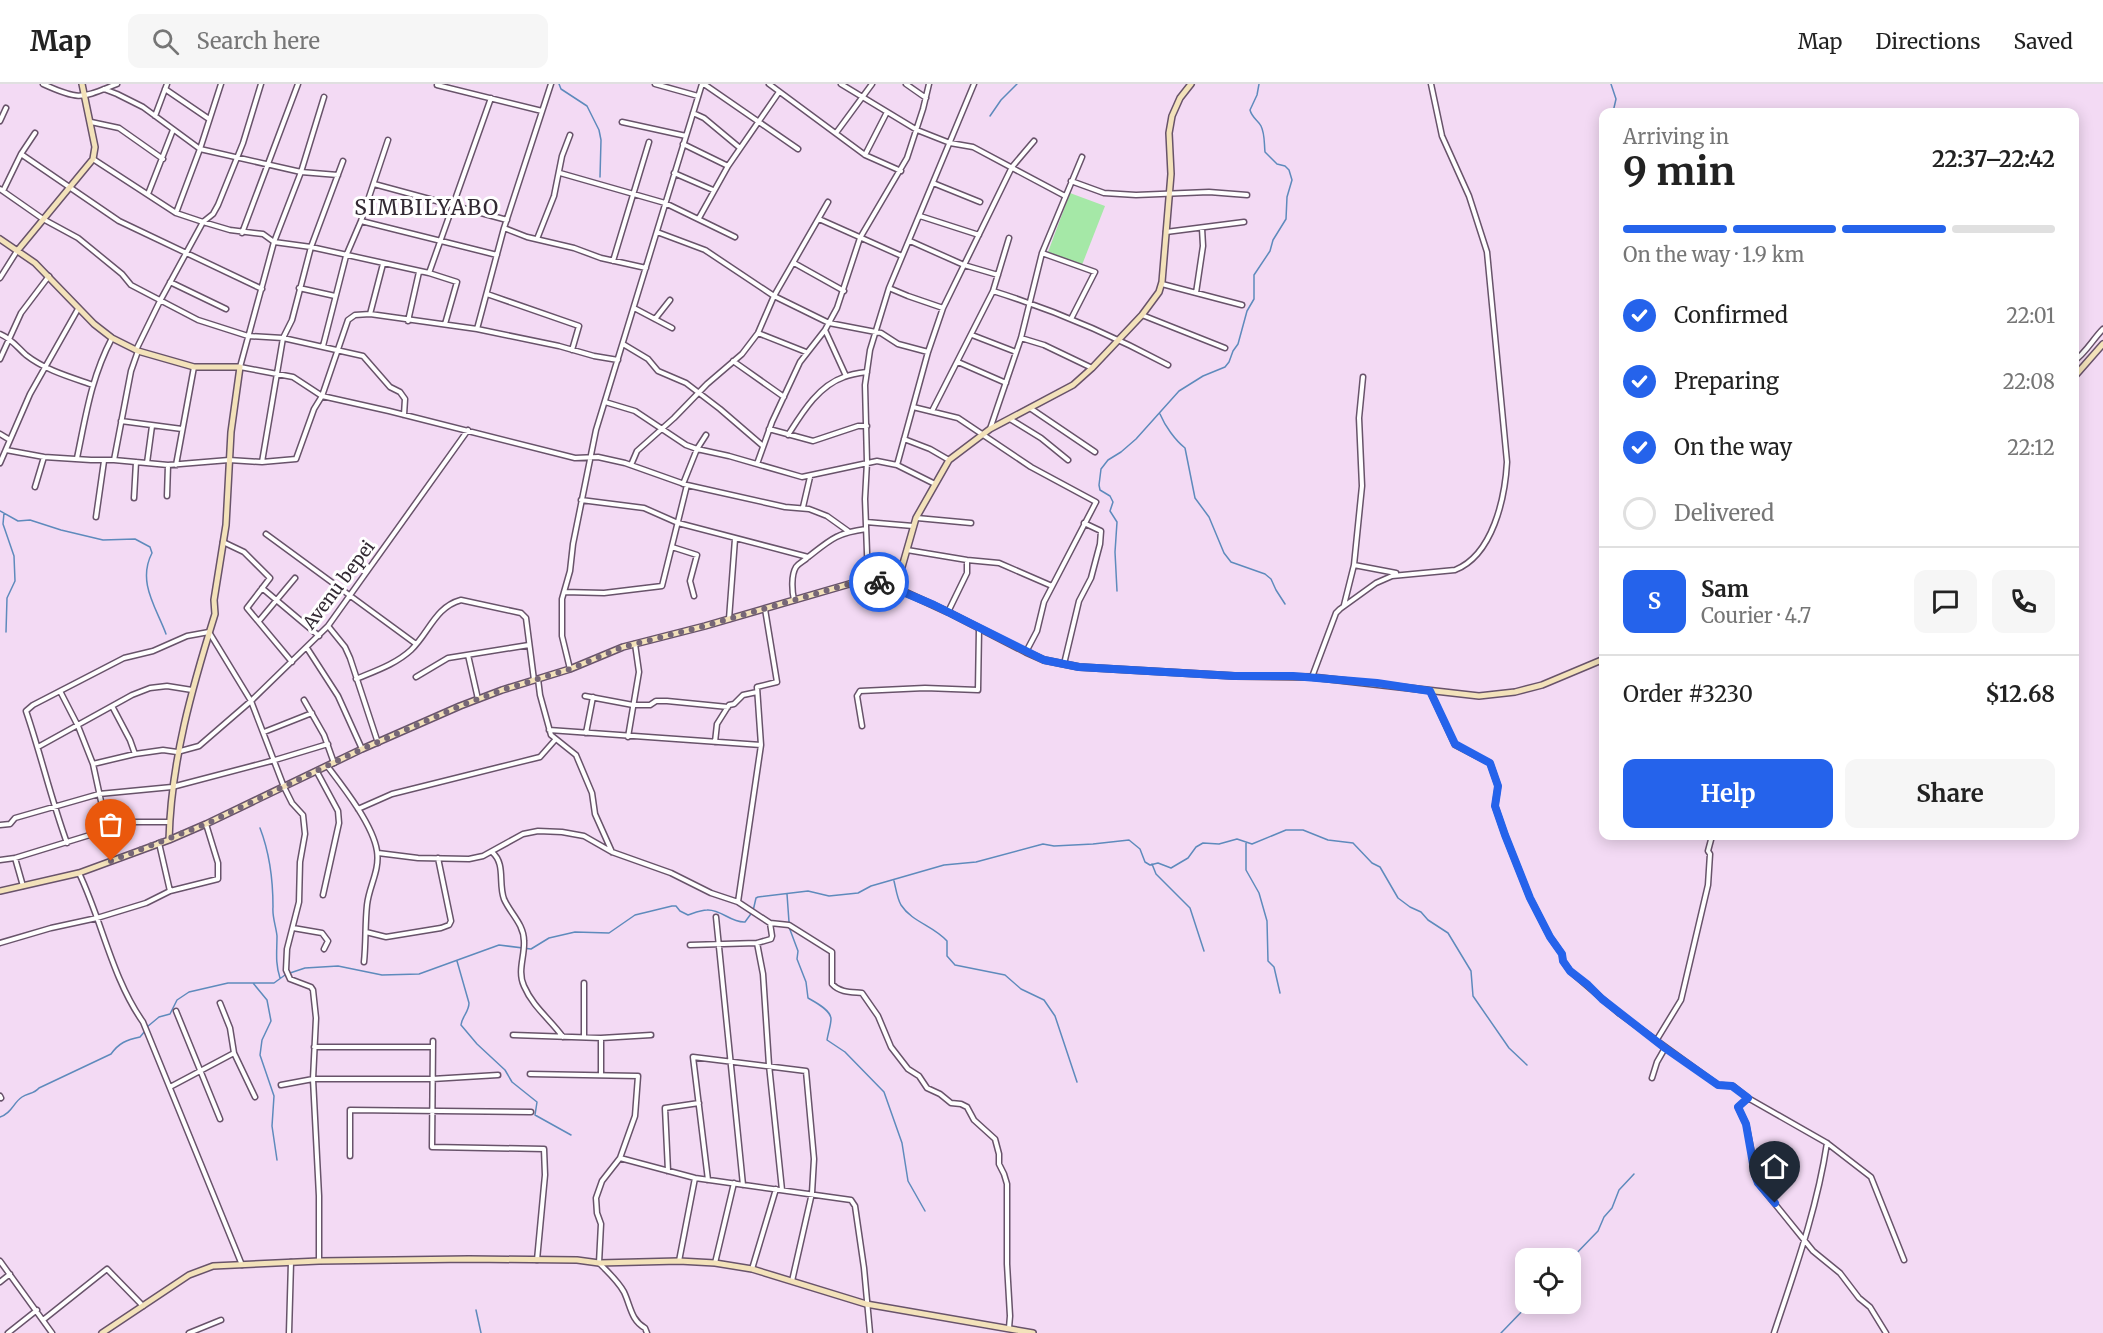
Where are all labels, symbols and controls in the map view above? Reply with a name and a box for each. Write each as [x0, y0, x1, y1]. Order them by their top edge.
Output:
search box [128, 14, 548, 68]
text: Map [30, 23, 92, 59]
icon: search [149, 25, 182, 58]
text: Search here [197, 27, 320, 55]
text: Map [1798, 28, 1842, 55]
text: Directions [1875, 28, 1980, 55]
text: Saved [2013, 28, 2073, 55]
text: Arriving in [1623, 124, 1729, 149]
text: 22:37–22:42 [1932, 145, 2055, 173]
text: 9 min [1623, 147, 1735, 196]
district label: SIMBILYABO [354, 194, 500, 221]
text: On the way · 1.9 km [1623, 242, 1804, 267]
icon: check [1623, 299, 1656, 332]
text: Confirmed [1674, 301, 1788, 329]
text: 22:01 [2006, 303, 2055, 328]
icon: check [1623, 365, 1656, 398]
text: Preparing [1674, 367, 1779, 395]
text: 22:08 [2003, 369, 2055, 394]
icon: check [1623, 431, 1656, 464]
text: On the way [1674, 433, 1792, 461]
text: 22:12 [2007, 435, 2055, 460]
text: Delivered [1674, 499, 1774, 527]
street label: Avenu bepei [297, 536, 380, 635]
courier [849, 552, 909, 612]
icon: bike [863, 566, 896, 599]
button: chat [1914, 570, 1977, 633]
button: phone [1992, 570, 2055, 633]
text: Sam [1701, 575, 1749, 603]
text: S [1648, 587, 1661, 615]
text: Courier · 4.7 [1701, 603, 1811, 628]
text: Order #3230 [1623, 680, 1753, 708]
text: $12.68 [1985, 680, 2055, 708]
button: Help [1623, 759, 1833, 828]
button: Share [1845, 759, 2055, 828]
pin [85, 799, 136, 861]
icon: bag [94, 808, 127, 841]
pin [1749, 1141, 1800, 1203]
icon: home [1758, 1150, 1791, 1183]
map controls [1515, 1248, 1581, 1314]
button: locate [1515, 1248, 1581, 1314]

